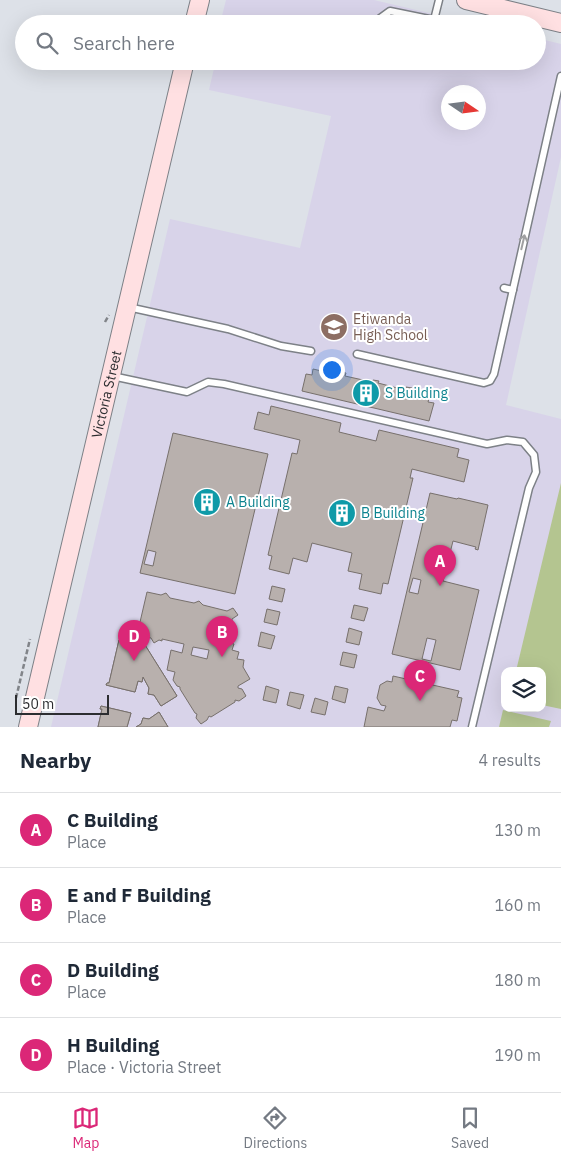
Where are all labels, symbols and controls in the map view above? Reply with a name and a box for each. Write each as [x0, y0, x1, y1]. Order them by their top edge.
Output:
search box [15, 15, 546, 70]
icon: search [33, 29, 61, 57]
text: Search here [73, 31, 175, 55]
north arrow [441, 85, 486, 130]
one-way arrow [519, 235, 528, 251]
place label: Etiwanda High School [353, 310, 428, 344]
school or university icon: Etiwanda High School [319, 312, 349, 342]
street label: Victoria Street [87, 348, 126, 440]
your location [319, 357, 345, 383]
building icon: S Building [351, 378, 381, 408]
place label: S Building [385, 384, 448, 402]
building icon: A Building [192, 487, 222, 517]
place label: A Building [226, 493, 290, 511]
building icon: B Building [327, 498, 357, 528]
place label: B Building [361, 504, 425, 522]
pin: A [424, 545, 456, 586]
pin: B [206, 616, 238, 657]
pin: D [118, 620, 150, 661]
pin: C [404, 660, 436, 701]
map controls [501, 667, 546, 712]
button: layers [501, 667, 546, 712]
scale bar [15, 692, 109, 715]
text: 50 m [22, 695, 54, 713]
text: Nearby [20, 746, 91, 774]
text: 4 results [478, 750, 541, 770]
text: C Building [67, 808, 158, 832]
text: A [31, 820, 41, 840]
text: 130 m [494, 820, 541, 840]
text: Place [67, 832, 106, 852]
text: E and F Building [67, 883, 211, 907]
text: B [31, 895, 41, 915]
text: 160 m [494, 895, 541, 915]
text: Place [67, 907, 106, 927]
text: D Building [67, 958, 159, 982]
text: C [31, 970, 41, 990]
text: 180 m [494, 970, 541, 990]
text: Place [67, 982, 106, 1002]
text: H Building [67, 1033, 159, 1057]
text: D [30, 1045, 42, 1065]
text: 190 m [494, 1045, 541, 1065]
text: Place · Victoria Street [67, 1057, 221, 1077]
tab: Map [72, 1104, 100, 1152]
tab: Directions [244, 1104, 307, 1152]
tab: Saved [451, 1104, 489, 1152]

